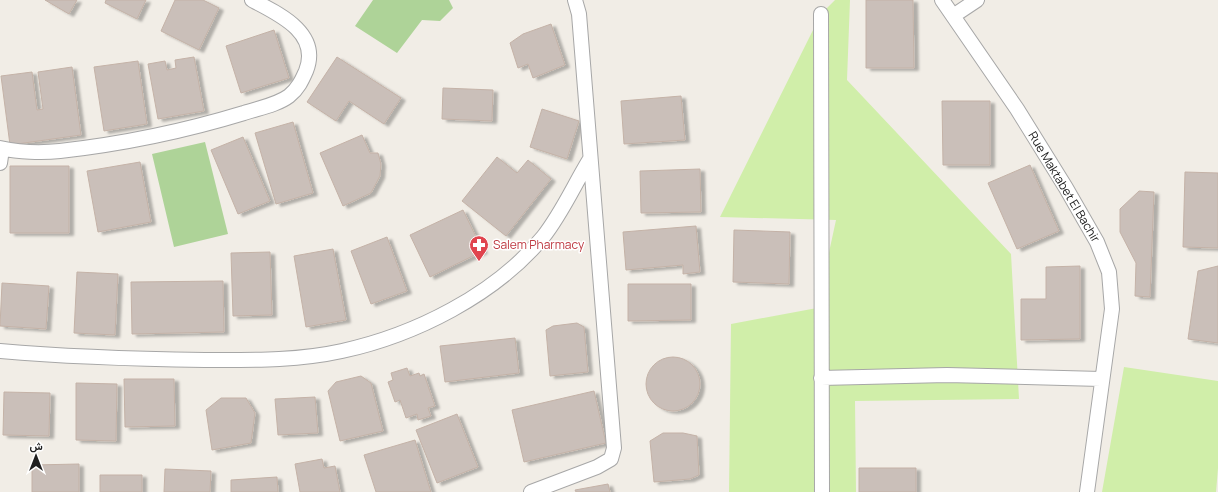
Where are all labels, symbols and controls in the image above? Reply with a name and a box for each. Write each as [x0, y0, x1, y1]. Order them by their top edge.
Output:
street label: Rue Maktabet El Bachir [1025, 128, 1105, 246]
pharmacy icon: Salem Pharmacy [468, 234, 490, 262]
place label: Salem Pharmacy [493, 236, 585, 253]
north arrow [16, 436, 56, 476]
text: ش [29, 438, 43, 453]

